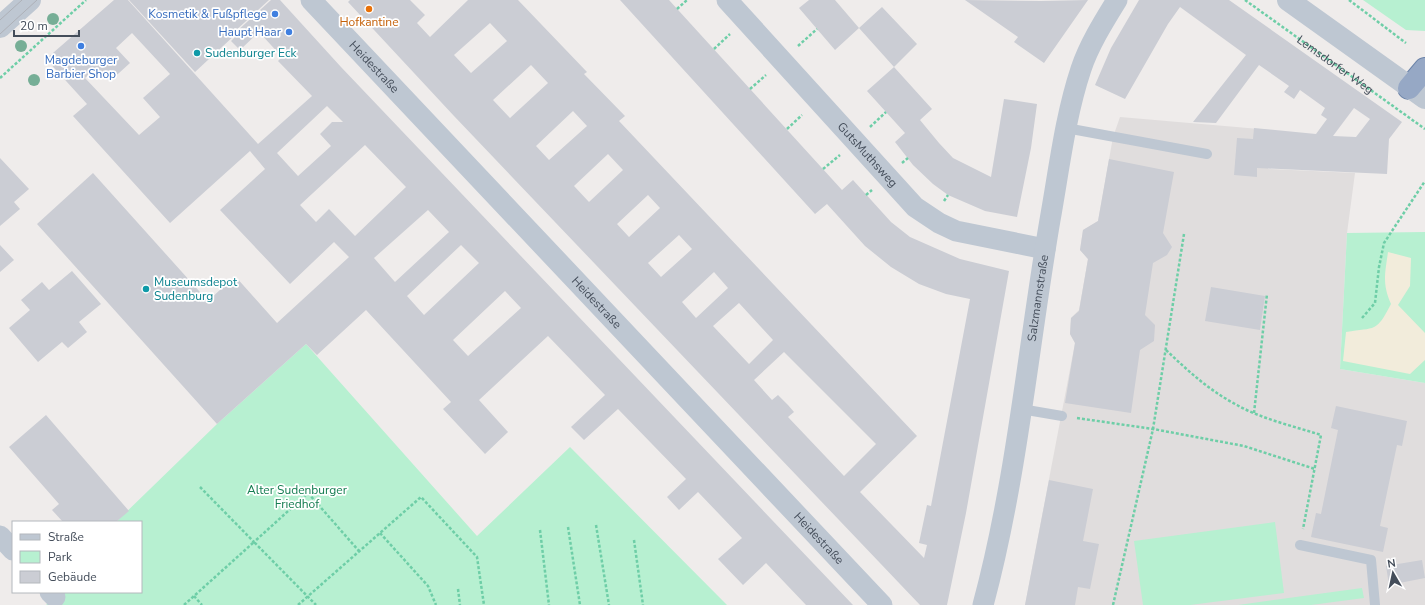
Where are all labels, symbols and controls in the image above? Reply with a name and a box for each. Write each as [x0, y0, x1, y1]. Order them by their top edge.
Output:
marker: Hofkantine [364, 4, 374, 14]
place label: Kosmetik & Fußpflege [148, 6, 267, 22]
marker: Kosmetik & Fußpflege [270, 9, 280, 19]
scale bar [14, 12, 79, 38]
place label: Hofkantine [339, 14, 399, 30]
text: 20 m [20, 18, 48, 34]
place label: Haupt Haar [218, 24, 282, 40]
marker: Haupt Haar [284, 27, 294, 37]
street label: Lemsdorfer Weg [1294, 32, 1377, 98]
street label: Heidestraße [346, 37, 403, 96]
marker: Magdeburger Barbier Shop [76, 41, 86, 51]
place label: Sudenburger Eck [205, 45, 298, 61]
marker: Sudenburger Eck [192, 48, 202, 58]
place label: Magdeburger Barbier Shop [45, 52, 118, 82]
street label: GutsMuthsweg [834, 119, 901, 191]
street label: Salzmannstraße [1024, 254, 1052, 342]
street label: Heidestraße [568, 273, 625, 332]
place label: Museumsdepot Sudenburg [154, 274, 238, 304]
marker: Museumsdepot Sudenburg [141, 284, 151, 294]
park label: Alter Sudenburger Friedhof [247, 482, 348, 512]
street label: Heidestraße [790, 509, 847, 568]
legend [12, 521, 142, 593]
text: Straße [48, 529, 84, 545]
text: Park [48, 549, 73, 565]
north arrow [1373, 553, 1413, 593]
text: N [1386, 556, 1397, 572]
text: Gebäude [48, 569, 97, 585]

